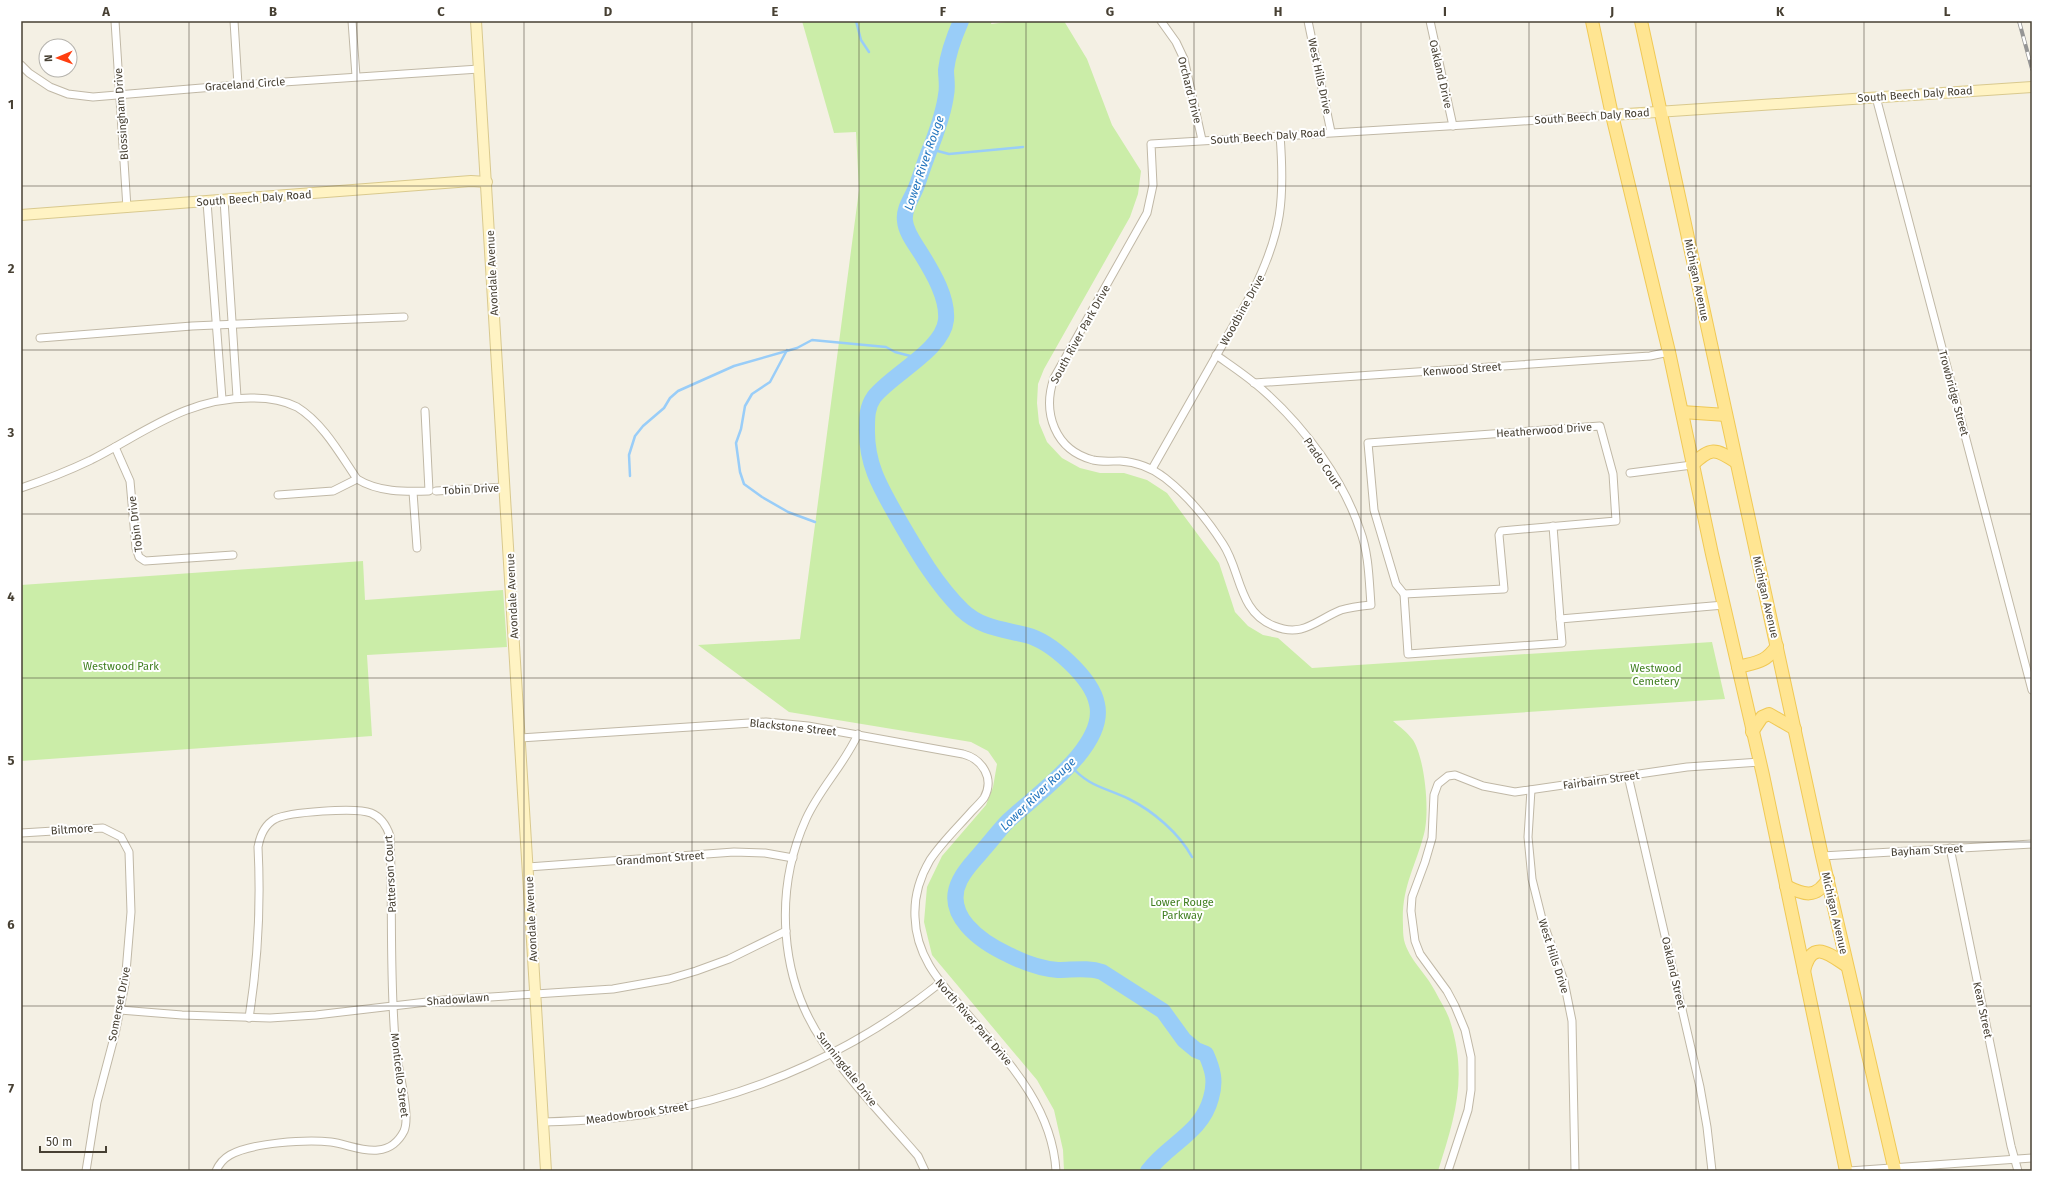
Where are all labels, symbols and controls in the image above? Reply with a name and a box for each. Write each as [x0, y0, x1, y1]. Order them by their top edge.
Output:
text: A [101, 4, 110, 19]
text: B [269, 4, 277, 19]
text: C [437, 4, 445, 19]
text: D [604, 4, 613, 19]
text: E [772, 4, 779, 19]
text: F [940, 4, 947, 19]
text: G [1106, 4, 1114, 19]
text: H [1274, 4, 1282, 19]
text: I [1443, 4, 1447, 19]
text: J [1609, 4, 1614, 19]
text: K [1776, 4, 1785, 19]
text: L [1944, 4, 1951, 19]
street label: West Hills Drive [1305, 37, 1334, 116]
north arrow [38, 38, 78, 78]
street label: Oakland Drive [1426, 39, 1455, 110]
text: N [42, 54, 55, 62]
street label: Orchard Drive [1175, 55, 1204, 125]
street label: Blossingham Drive [112, 67, 131, 160]
street label: Graceland Circle [204, 75, 286, 94]
street label: South Beech Daly Road [1857, 84, 1973, 105]
text: 1 [8, 97, 14, 112]
street label: South Beech Daly Road [1534, 106, 1650, 127]
water label: Lower River Rouge [901, 114, 947, 212]
street label: South Beech Daly Road [1210, 126, 1326, 147]
street label: South Beech Daly Road [196, 188, 312, 209]
street label: Avondale Avenue [484, 230, 501, 316]
street label: Michigan Avenue [1681, 238, 1712, 322]
text: 2 [8, 261, 15, 276]
street label: Woodbine Drive [1218, 272, 1267, 348]
street label: South River Park Drive [1048, 283, 1113, 386]
street label: Trowbridge Street [1936, 349, 1971, 438]
street label: Kenwood Street [1422, 360, 1502, 379]
street label: Heatherwood Drive [1496, 421, 1592, 440]
text: 3 [7, 425, 15, 440]
street label: Prado Court [1301, 435, 1344, 491]
street label: Tobin Drive [443, 482, 499, 497]
street label: Tobin Drive [126, 495, 145, 553]
street label: Avondale Avenue [504, 553, 521, 639]
street label: Michigan Avenue [1750, 555, 1781, 639]
text: 4 [7, 589, 15, 604]
park label: Westwood Park [83, 660, 159, 673]
park label: Westwood Cemetery [1630, 662, 1682, 688]
street label: Blackstone Street [749, 716, 837, 739]
text: 5 [8, 753, 15, 768]
water label: Lower River Rouge [997, 755, 1079, 833]
street label: Fairbairn Street [1562, 769, 1640, 792]
street label: Biltmore [50, 822, 94, 837]
street label: Patterson Court [382, 835, 399, 913]
street label: Bayham Street [1890, 842, 1964, 859]
street label: Grandmont Street [615, 849, 705, 868]
street label: Michigan Avenue [1819, 871, 1850, 955]
street label: Avondale Avenue [523, 876, 540, 962]
park label: Lower Rouge Parkway [1150, 896, 1214, 922]
text: 6 [7, 917, 15, 932]
street label: West Hills Drive [1535, 917, 1572, 995]
street label: Oakland Street [1659, 936, 1688, 1011]
street label: Somerset Drive [106, 966, 133, 1043]
street label: North River Park Drive [933, 976, 1015, 1068]
street label: Kean Street [1970, 981, 1995, 1040]
street label: Shadowlawn [426, 991, 490, 1008]
street label: Sunningdale Drive [814, 1030, 880, 1109]
street label: Monticello Street [388, 1032, 411, 1118]
text: 7 [8, 1081, 14, 1096]
street label: Meadowbrook Street [585, 1100, 689, 1127]
scale bar [40, 1128, 106, 1154]
text: 50 m [46, 1135, 72, 1149]

